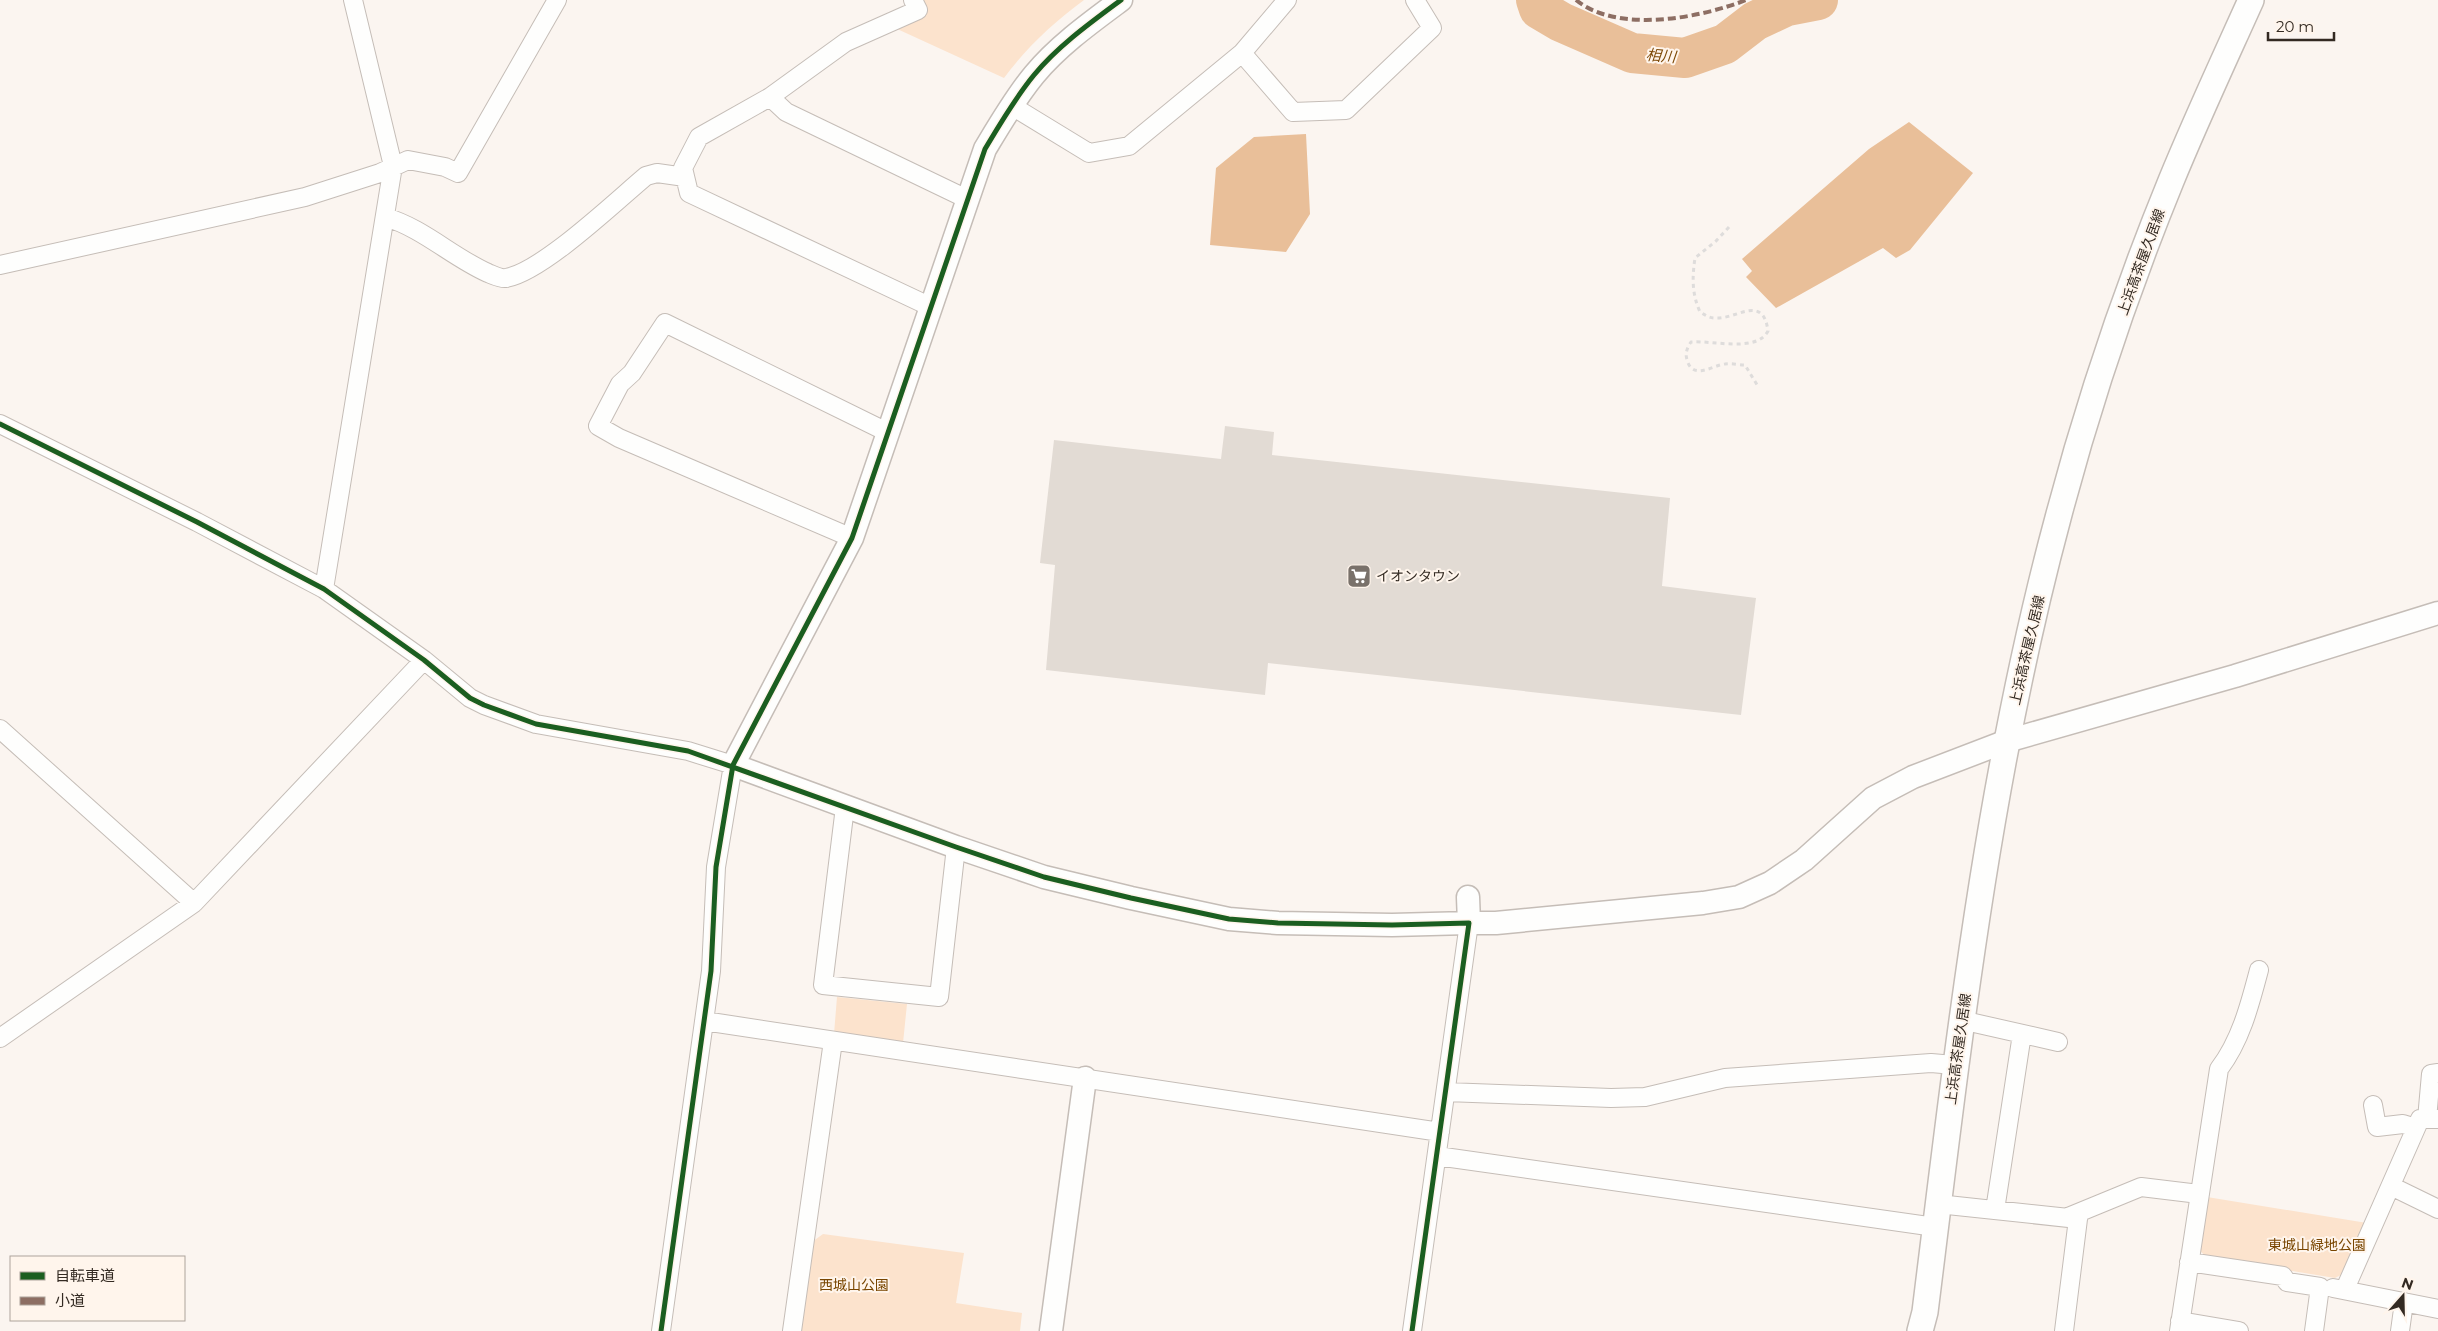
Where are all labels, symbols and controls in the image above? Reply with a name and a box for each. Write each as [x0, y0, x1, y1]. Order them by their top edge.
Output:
scale bar [2268, 10, 2334, 42]
text: 20 m [2276, 17, 2314, 36]
water label: 相川 [1645, 45, 1679, 66]
street label: 上浜高茶屋久居線 [2113, 206, 2169, 318]
supermarket icon: イオンタウン [1346, 563, 1372, 589]
place label: イオンタウン [1376, 567, 1460, 585]
street label: 上浜高茶屋久居線 [2006, 593, 2048, 707]
street label: 上浜高茶屋久居線 [1941, 992, 1975, 1106]
park label: 東城山緑地公園 [2268, 1236, 2366, 1254]
legend [10, 1256, 185, 1321]
text: 自転車道 [55, 1266, 115, 1285]
north arrow [2378, 1271, 2428, 1321]
text: N [2399, 1273, 2416, 1294]
park label: 西城山公園 [819, 1276, 889, 1294]
text: 小道 [55, 1291, 85, 1310]

